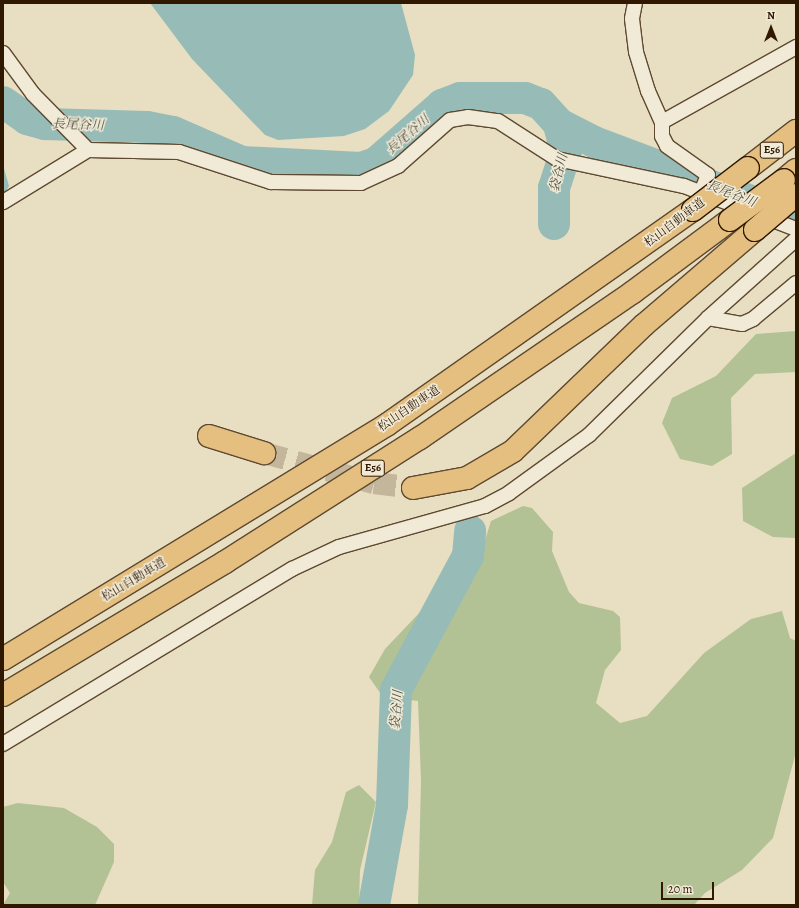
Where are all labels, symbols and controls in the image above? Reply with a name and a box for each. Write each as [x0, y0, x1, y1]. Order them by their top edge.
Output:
north arrow [751, 8, 791, 48]
text: N [767, 8, 775, 23]
water label: 長尾谷川 [383, 112, 433, 158]
water label: 長尾谷川 [52, 116, 104, 134]
road number: E56 [759, 141, 785, 159]
water label: 袋谷川 [547, 152, 571, 194]
water label: 長尾谷川 [704, 177, 758, 211]
street label: 松山自動車道 [642, 196, 708, 250]
street label: 松山自動車道 [375, 383, 443, 435]
road number: E56 [360, 459, 386, 477]
street label: 松山自動車道 [99, 555, 169, 605]
water label: 袋谷川 [388, 690, 406, 730]
scale bar [663, 874, 716, 900]
text: 20 m [668, 881, 692, 897]

